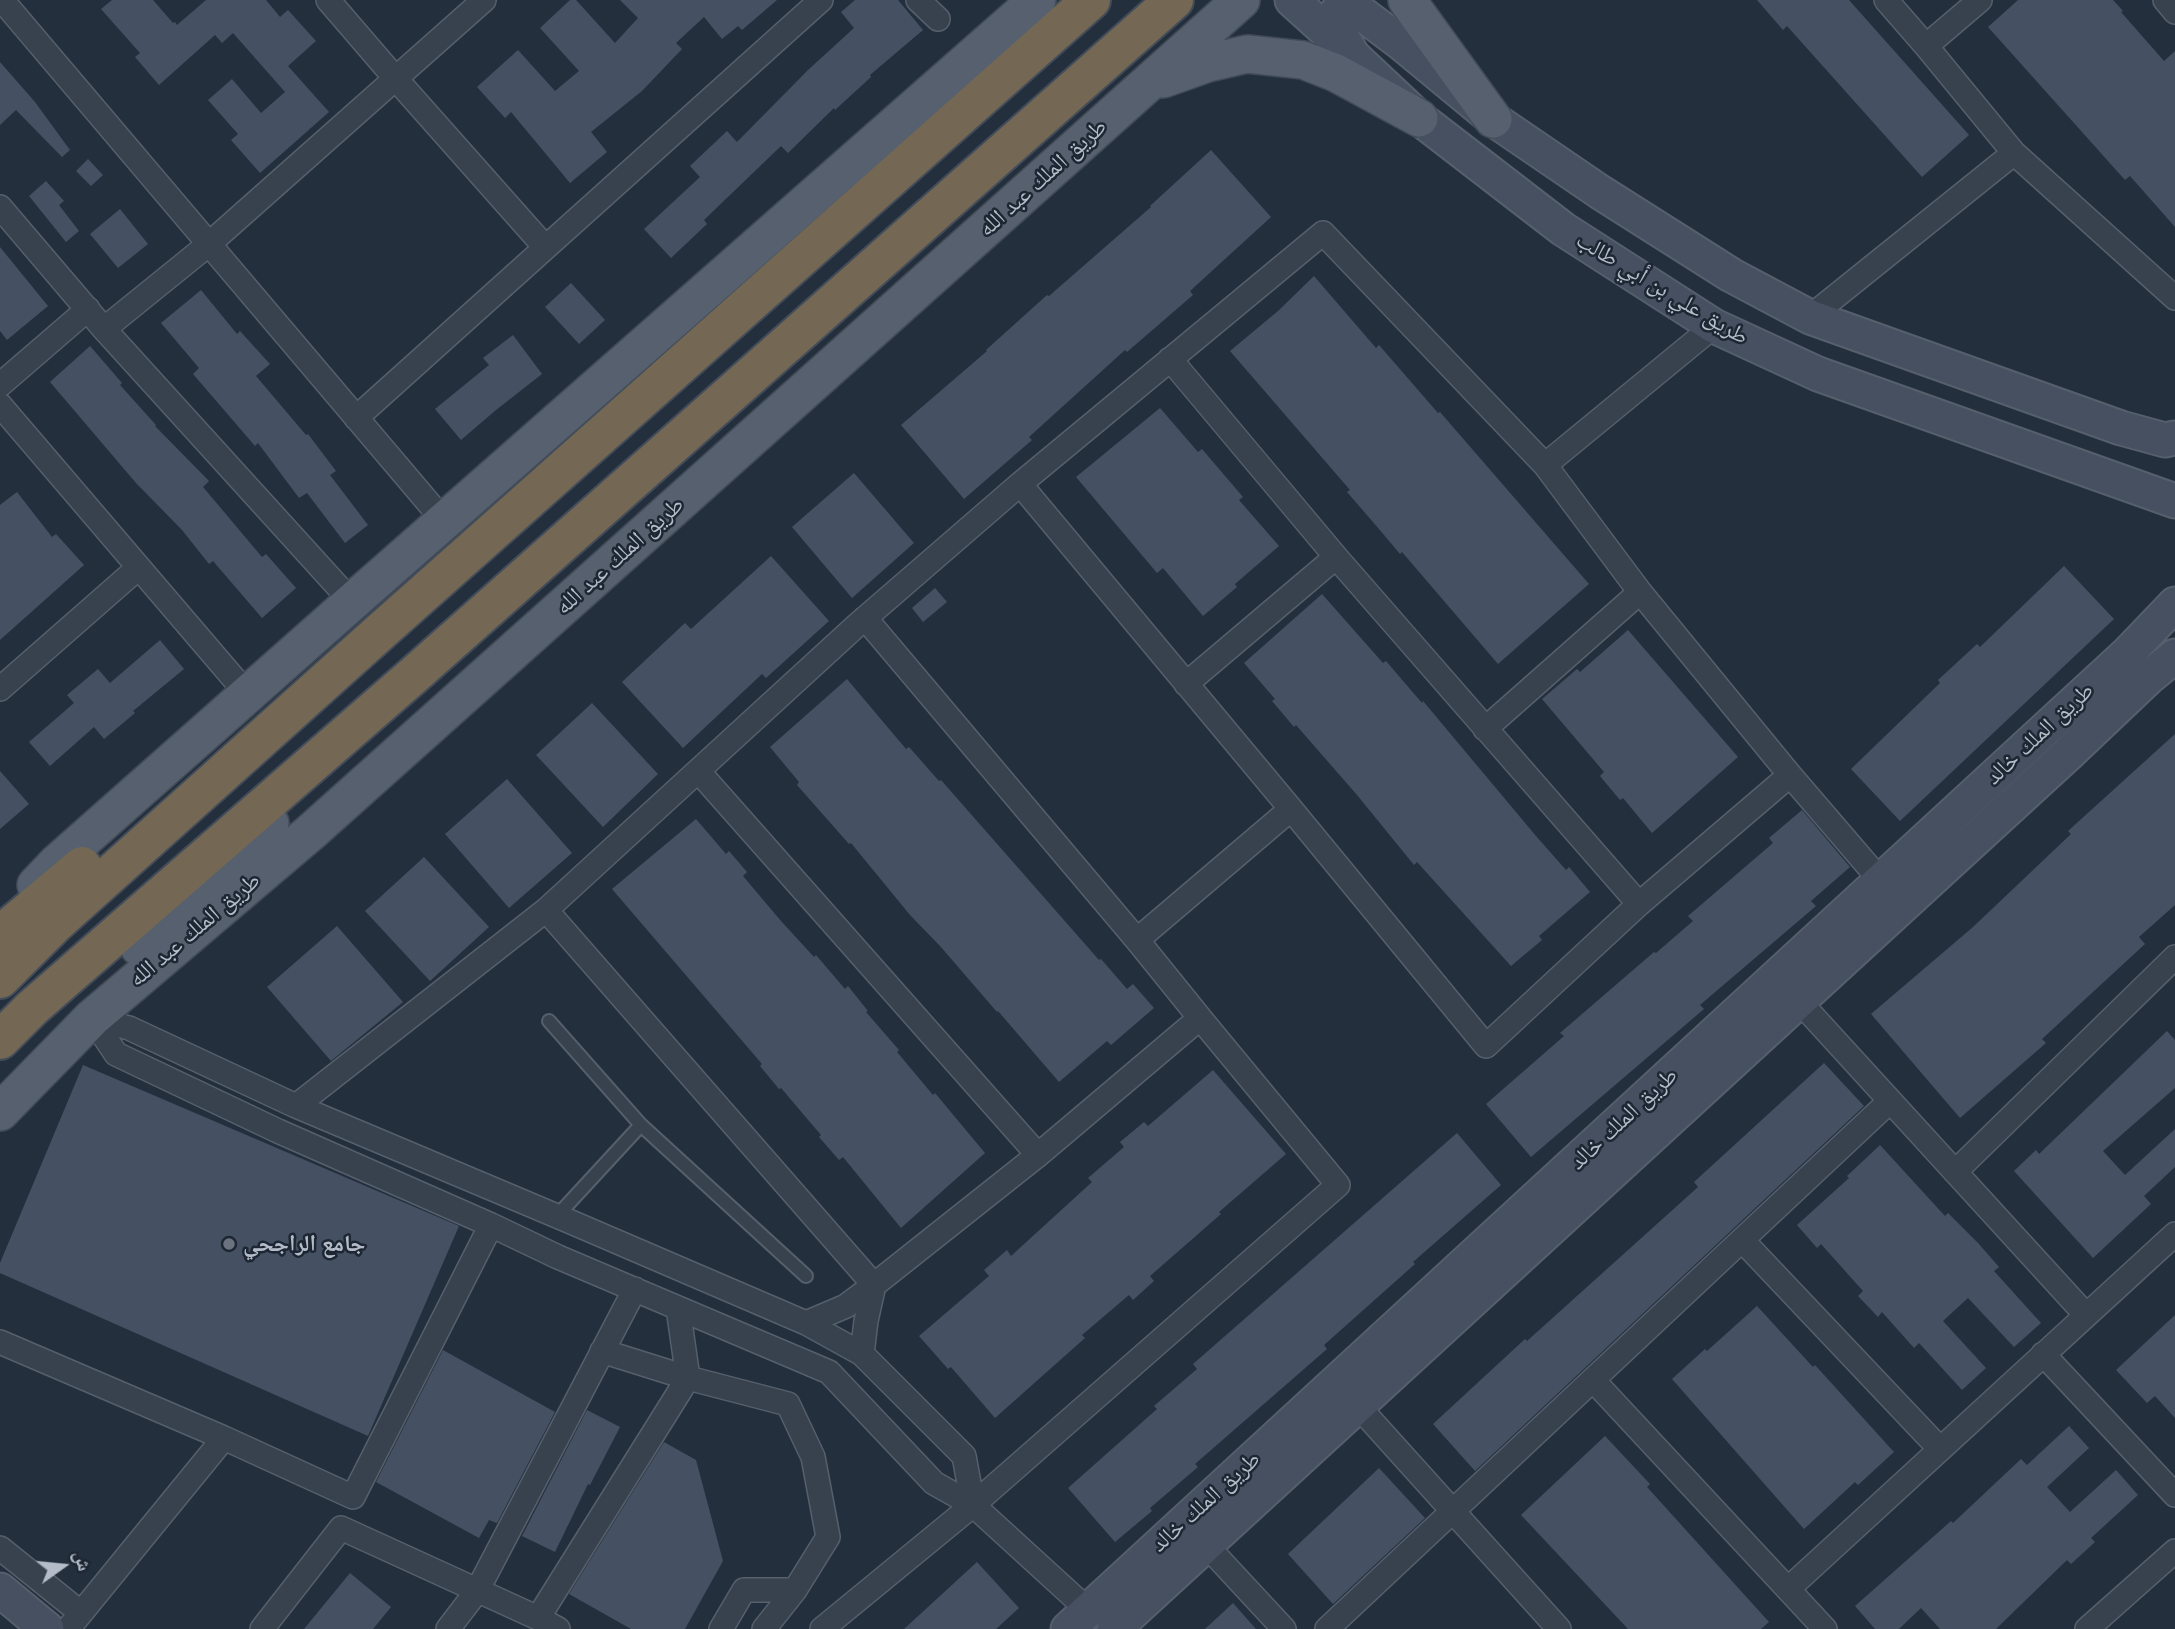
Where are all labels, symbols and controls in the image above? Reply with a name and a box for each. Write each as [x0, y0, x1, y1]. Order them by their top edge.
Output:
street label: طريق الملك عبد الله [973, 113, 1113, 243]
street label: طريق علي بن أبي طالب [1571, 227, 1753, 351]
street label: طريق الملك عبد الله [550, 491, 690, 621]
street label: طريق الملك خالد [1980, 677, 2100, 791]
street label: طريق الملك عبد الله [124, 867, 266, 993]
street label: طريق الملك خالد [1564, 1062, 1684, 1176]
place label: جامع الراجحي [243, 1230, 365, 1258]
marker: جامع الراجحي [221, 1236, 237, 1252]
street label: طريق الملك خالد [1146, 1446, 1266, 1558]
north arrow [28, 1531, 98, 1601]
text: ش [68, 1547, 98, 1574]

